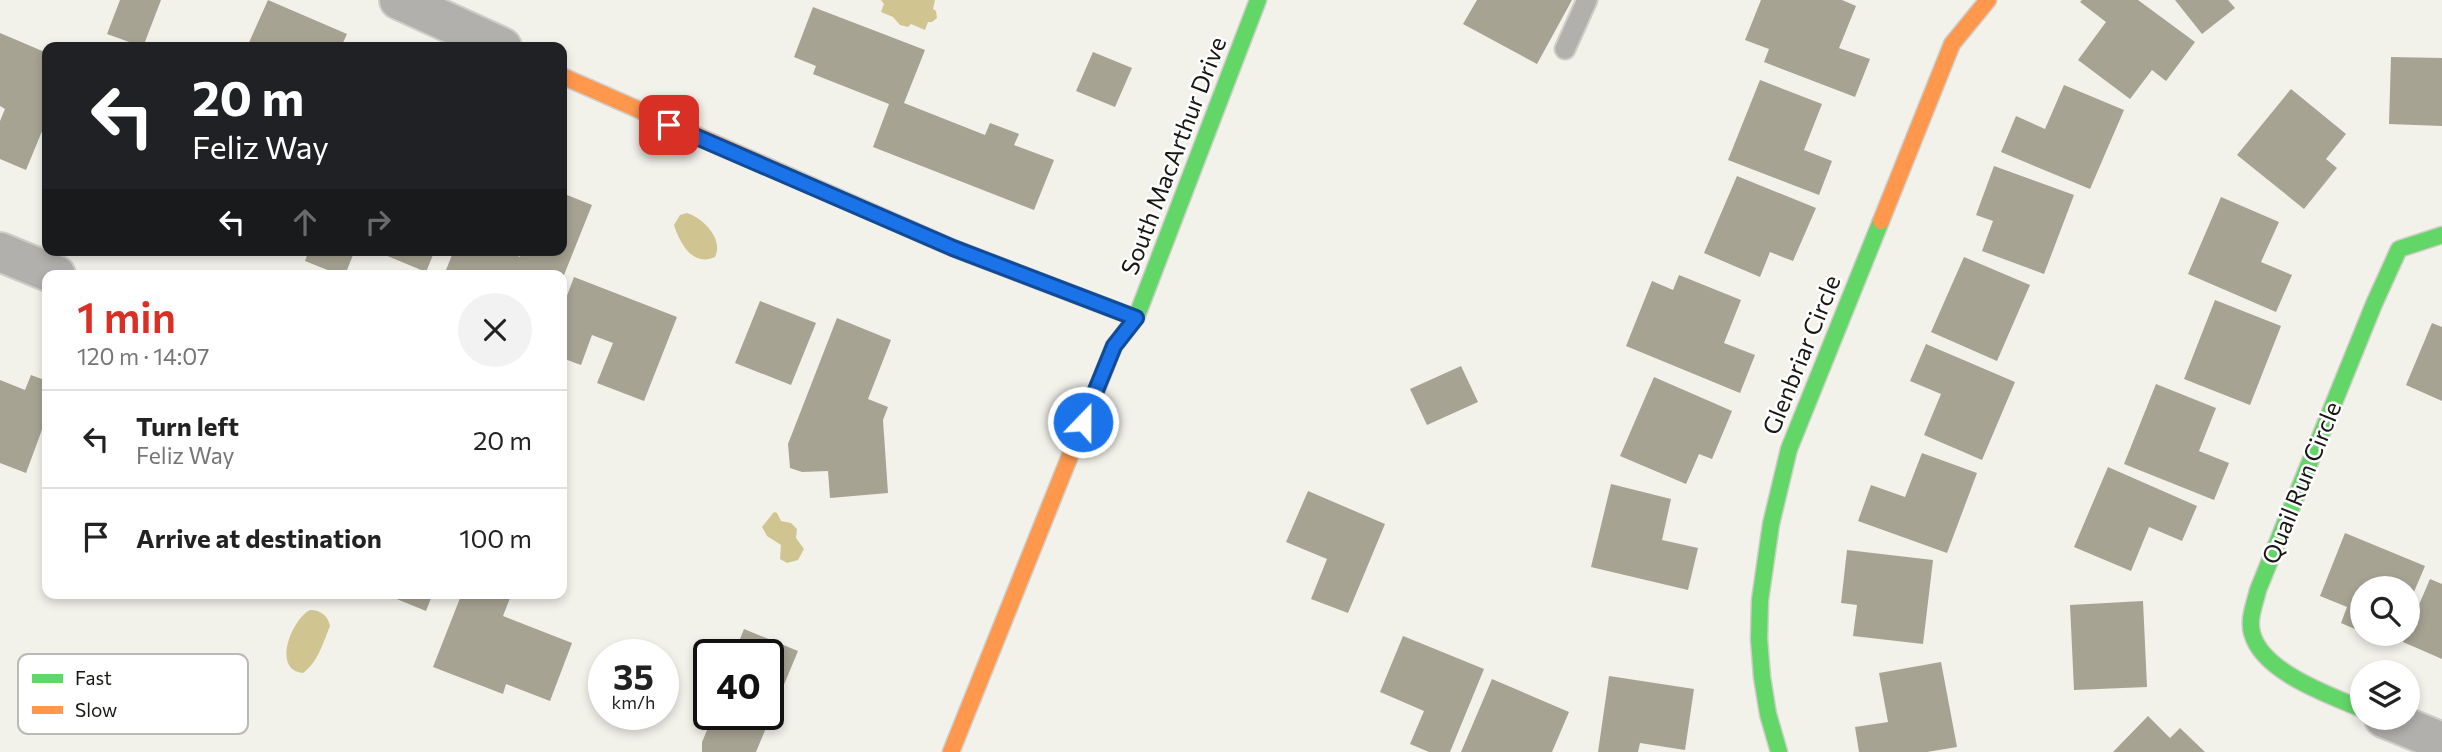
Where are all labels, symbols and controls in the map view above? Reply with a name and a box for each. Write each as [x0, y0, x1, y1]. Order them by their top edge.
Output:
street label: South MacArthur Drive [1114, 32, 1231, 279]
text: 20 m [192, 66, 304, 126]
icon: left [77, 70, 168, 161]
pin [639, 95, 699, 155]
icon: arrive [650, 106, 688, 144]
text: Feliz Way [192, 126, 329, 166]
icon: left [213, 203, 251, 241]
icon: ahead [286, 203, 324, 241]
icon: right [359, 203, 397, 241]
street label: Glenbriar Circle [1755, 271, 1846, 438]
text: 1 min [77, 290, 176, 342]
button: close [458, 293, 532, 367]
text: 120 m · 14:07 [77, 342, 209, 370]
position arrow [1046, 385, 1120, 459]
street label: Quail Run Circle [2255, 397, 2346, 568]
text: Turn left [136, 410, 239, 441]
icon: left [77, 420, 115, 458]
text: 20 m [473, 424, 532, 455]
text: Feliz Way [136, 441, 234, 469]
icon: arrive [77, 518, 115, 556]
text: Arrive at destination [136, 522, 382, 553]
text: 100 m [459, 522, 532, 553]
map controls [2350, 576, 2420, 730]
button: search [2350, 576, 2420, 646]
speed limit sign: 40 [693, 639, 784, 730]
legend [18, 654, 248, 734]
text: 35 [613, 654, 654, 697]
button: layers [2350, 660, 2420, 730]
text: Fast [75, 666, 112, 689]
text: km/h [612, 691, 655, 713]
text: Slow [75, 698, 117, 721]

